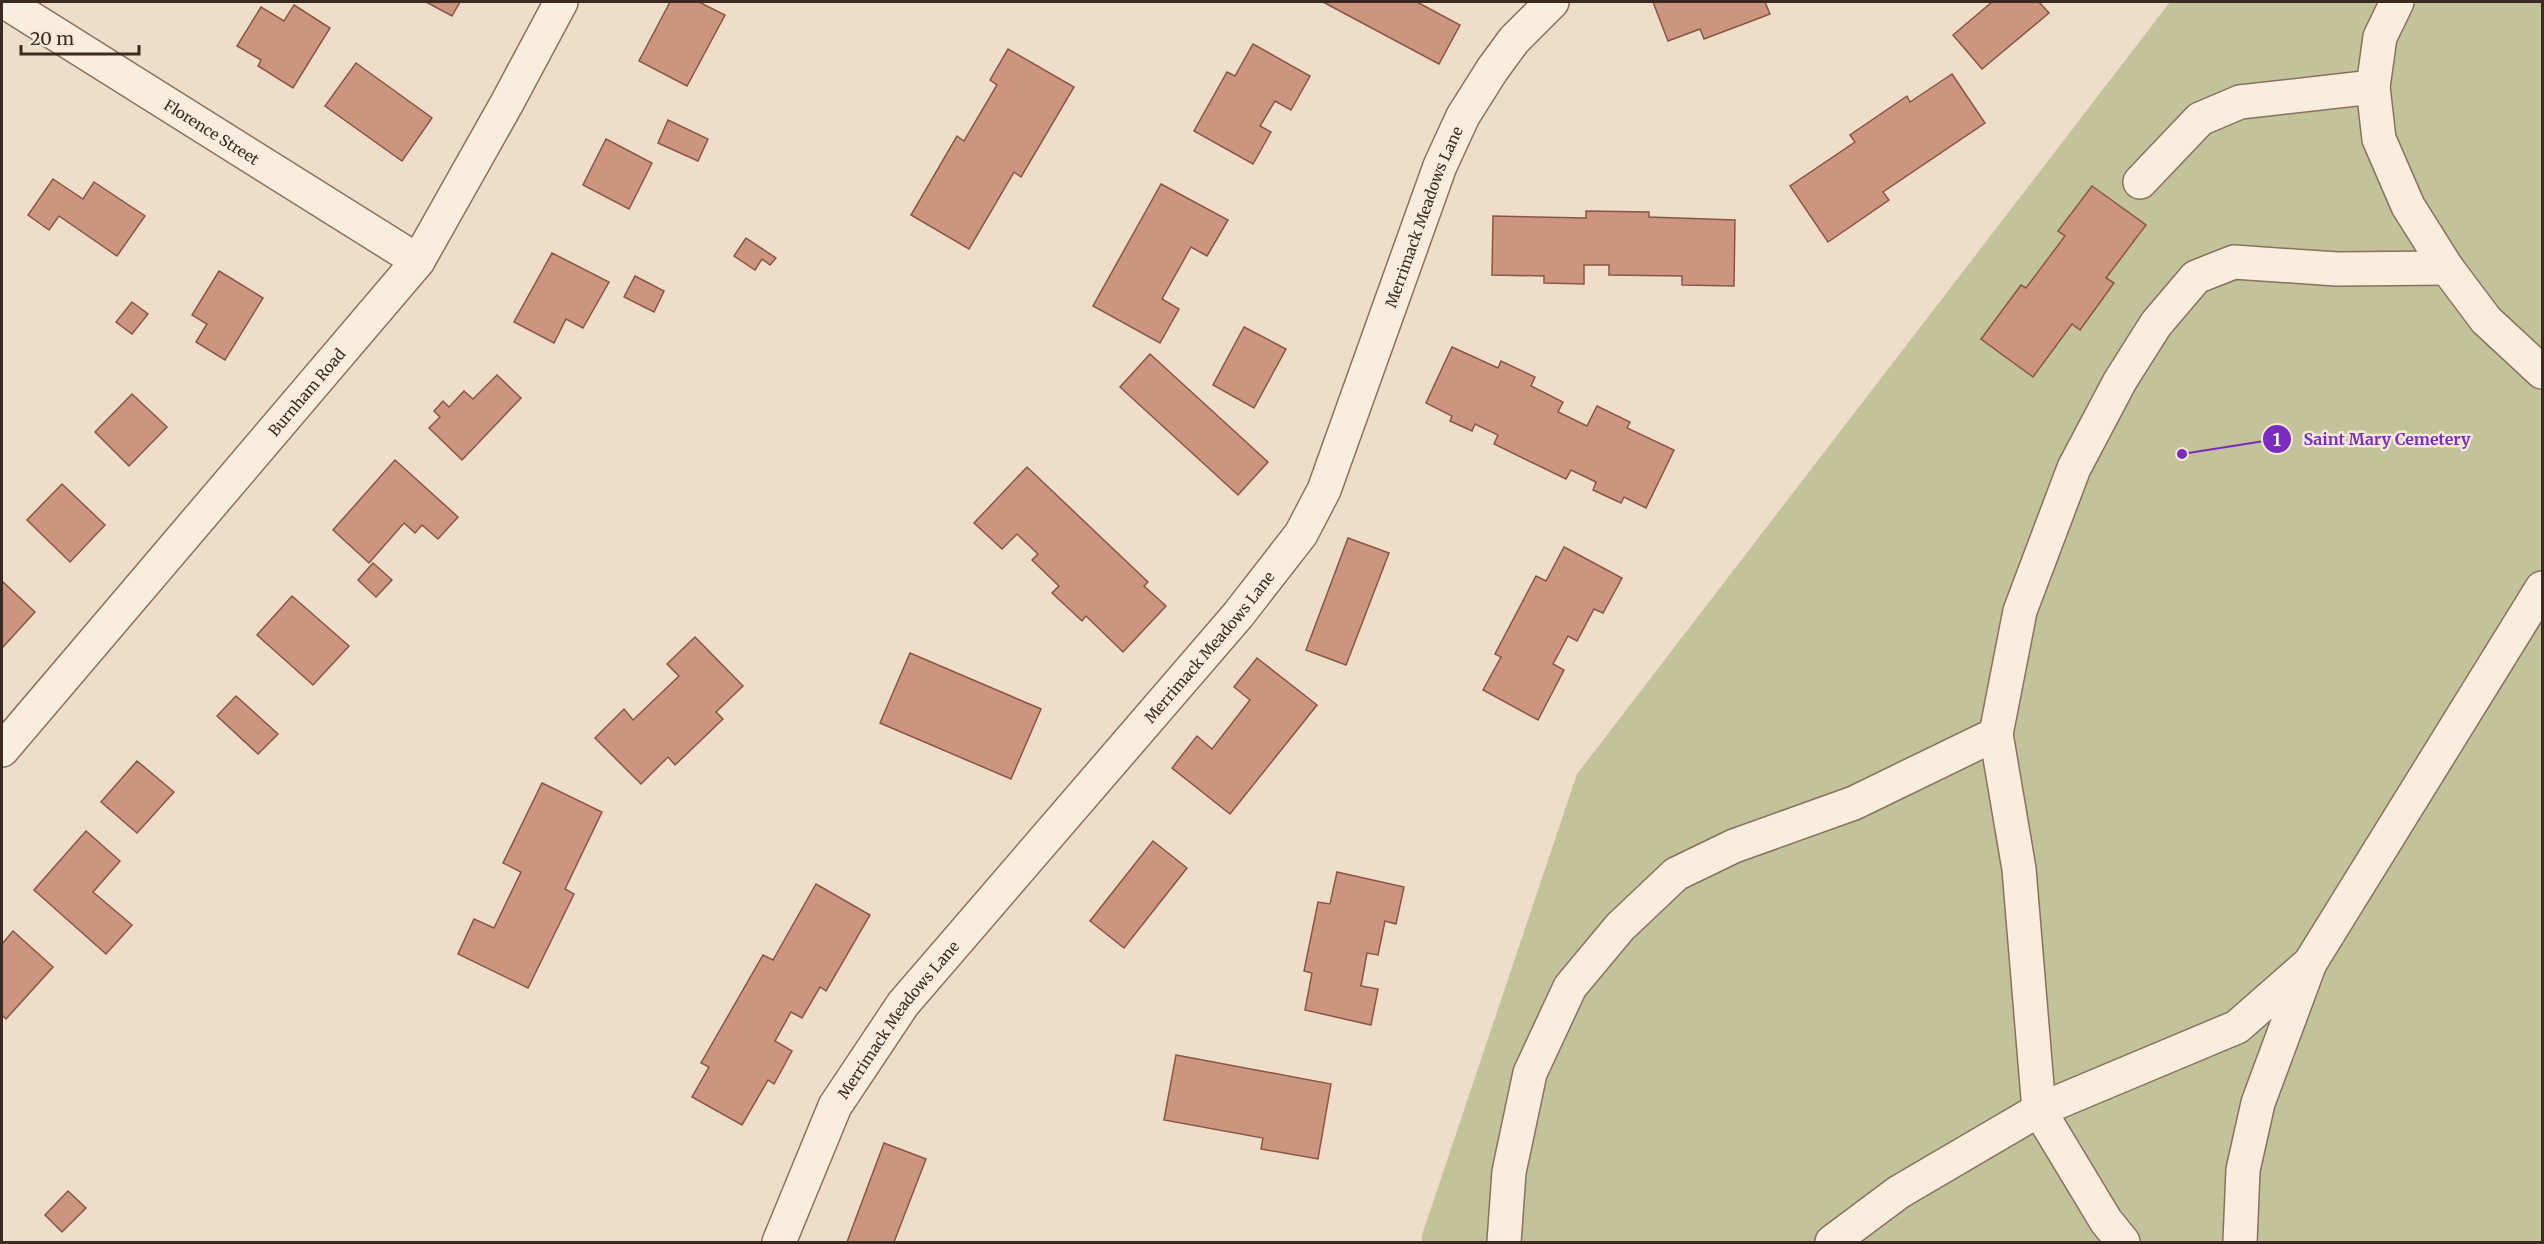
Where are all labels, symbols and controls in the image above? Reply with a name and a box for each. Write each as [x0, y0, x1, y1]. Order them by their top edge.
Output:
scale bar [21, 18, 140, 56]
text: 20 m [30, 27, 74, 50]
street label: Florence Street [161, 95, 263, 169]
street label: Merrimack Meadows Lane [1381, 123, 1467, 310]
street label: Burnham Road [264, 344, 349, 440]
callout: Saint Mary Cemetery [2262, 422, 2483, 456]
text: 1 [2273, 428, 2281, 451]
text: Saint Mary Cemetery [2303, 429, 2471, 449]
street label: Merrimack Meadows Lane [1140, 567, 1278, 727]
street label: Merrimack Meadows Lane [833, 937, 963, 1102]

